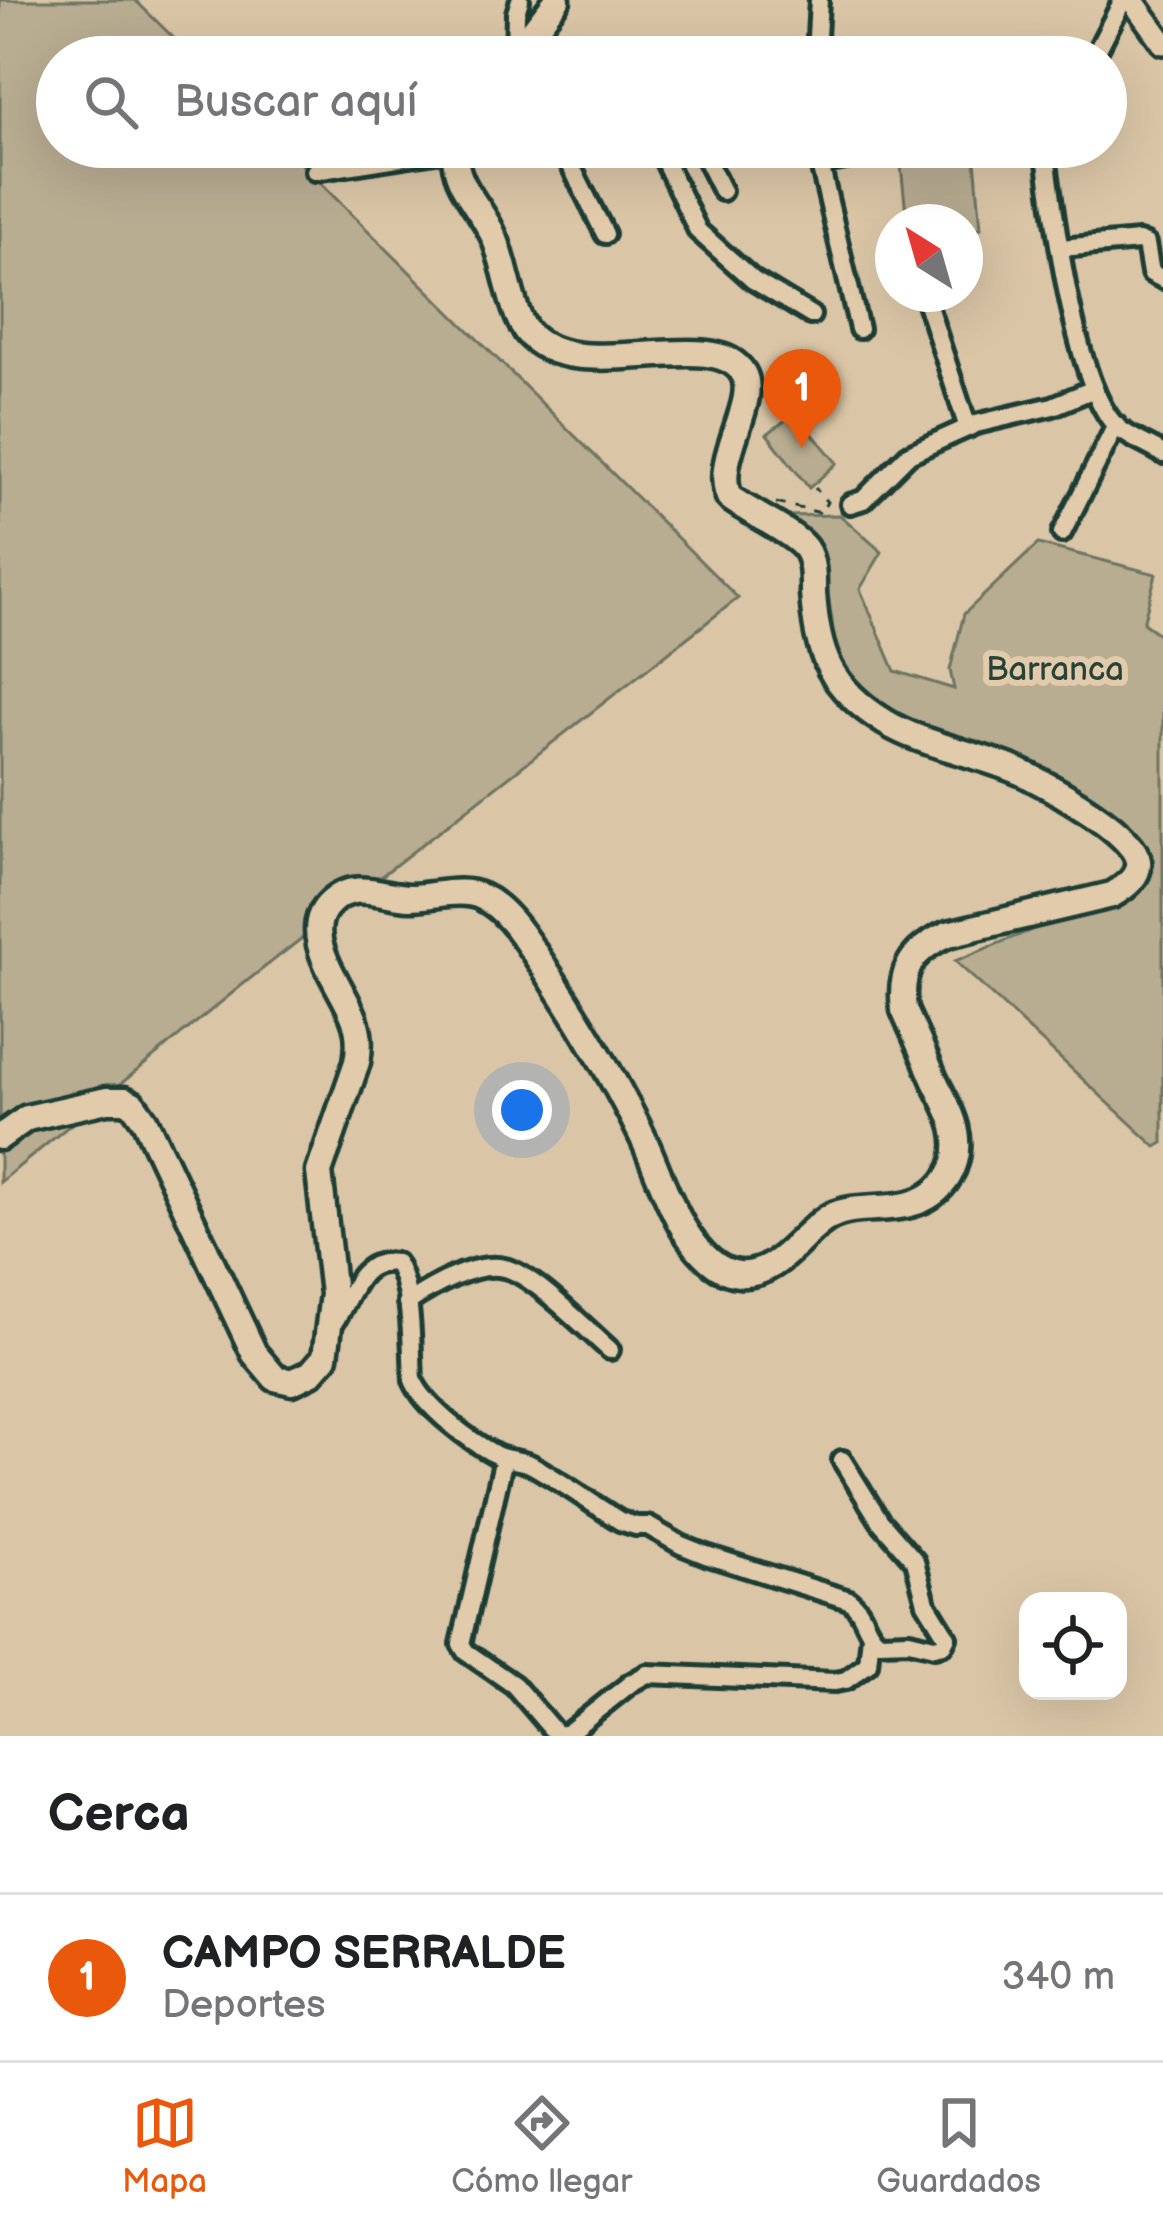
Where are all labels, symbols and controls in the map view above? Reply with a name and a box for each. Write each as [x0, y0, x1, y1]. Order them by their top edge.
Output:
search box [36, 36, 1127, 168]
icon: search [78, 69, 144, 135]
text: Buscar aquí [174, 75, 417, 130]
north arrow [875, 204, 983, 312]
pin: 1 [763, 349, 841, 448]
park label: Barranca [986, 650, 1124, 690]
your location [492, 1080, 552, 1140]
map controls [1019, 1592, 1127, 1700]
button: locate [1019, 1592, 1127, 1700]
text: Cerca [48, 1784, 190, 1845]
text: CAMPO SERRALDE [162, 1927, 566, 1982]
text: 1 [79, 1954, 95, 2001]
text: 340 m [1002, 1954, 1115, 2001]
text: Deportes [162, 1982, 326, 2029]
tab: Mapa [122, 2090, 207, 2202]
tab: Cómo llegar [451, 2090, 632, 2202]
tab: Guardados [876, 2090, 1041, 2202]

